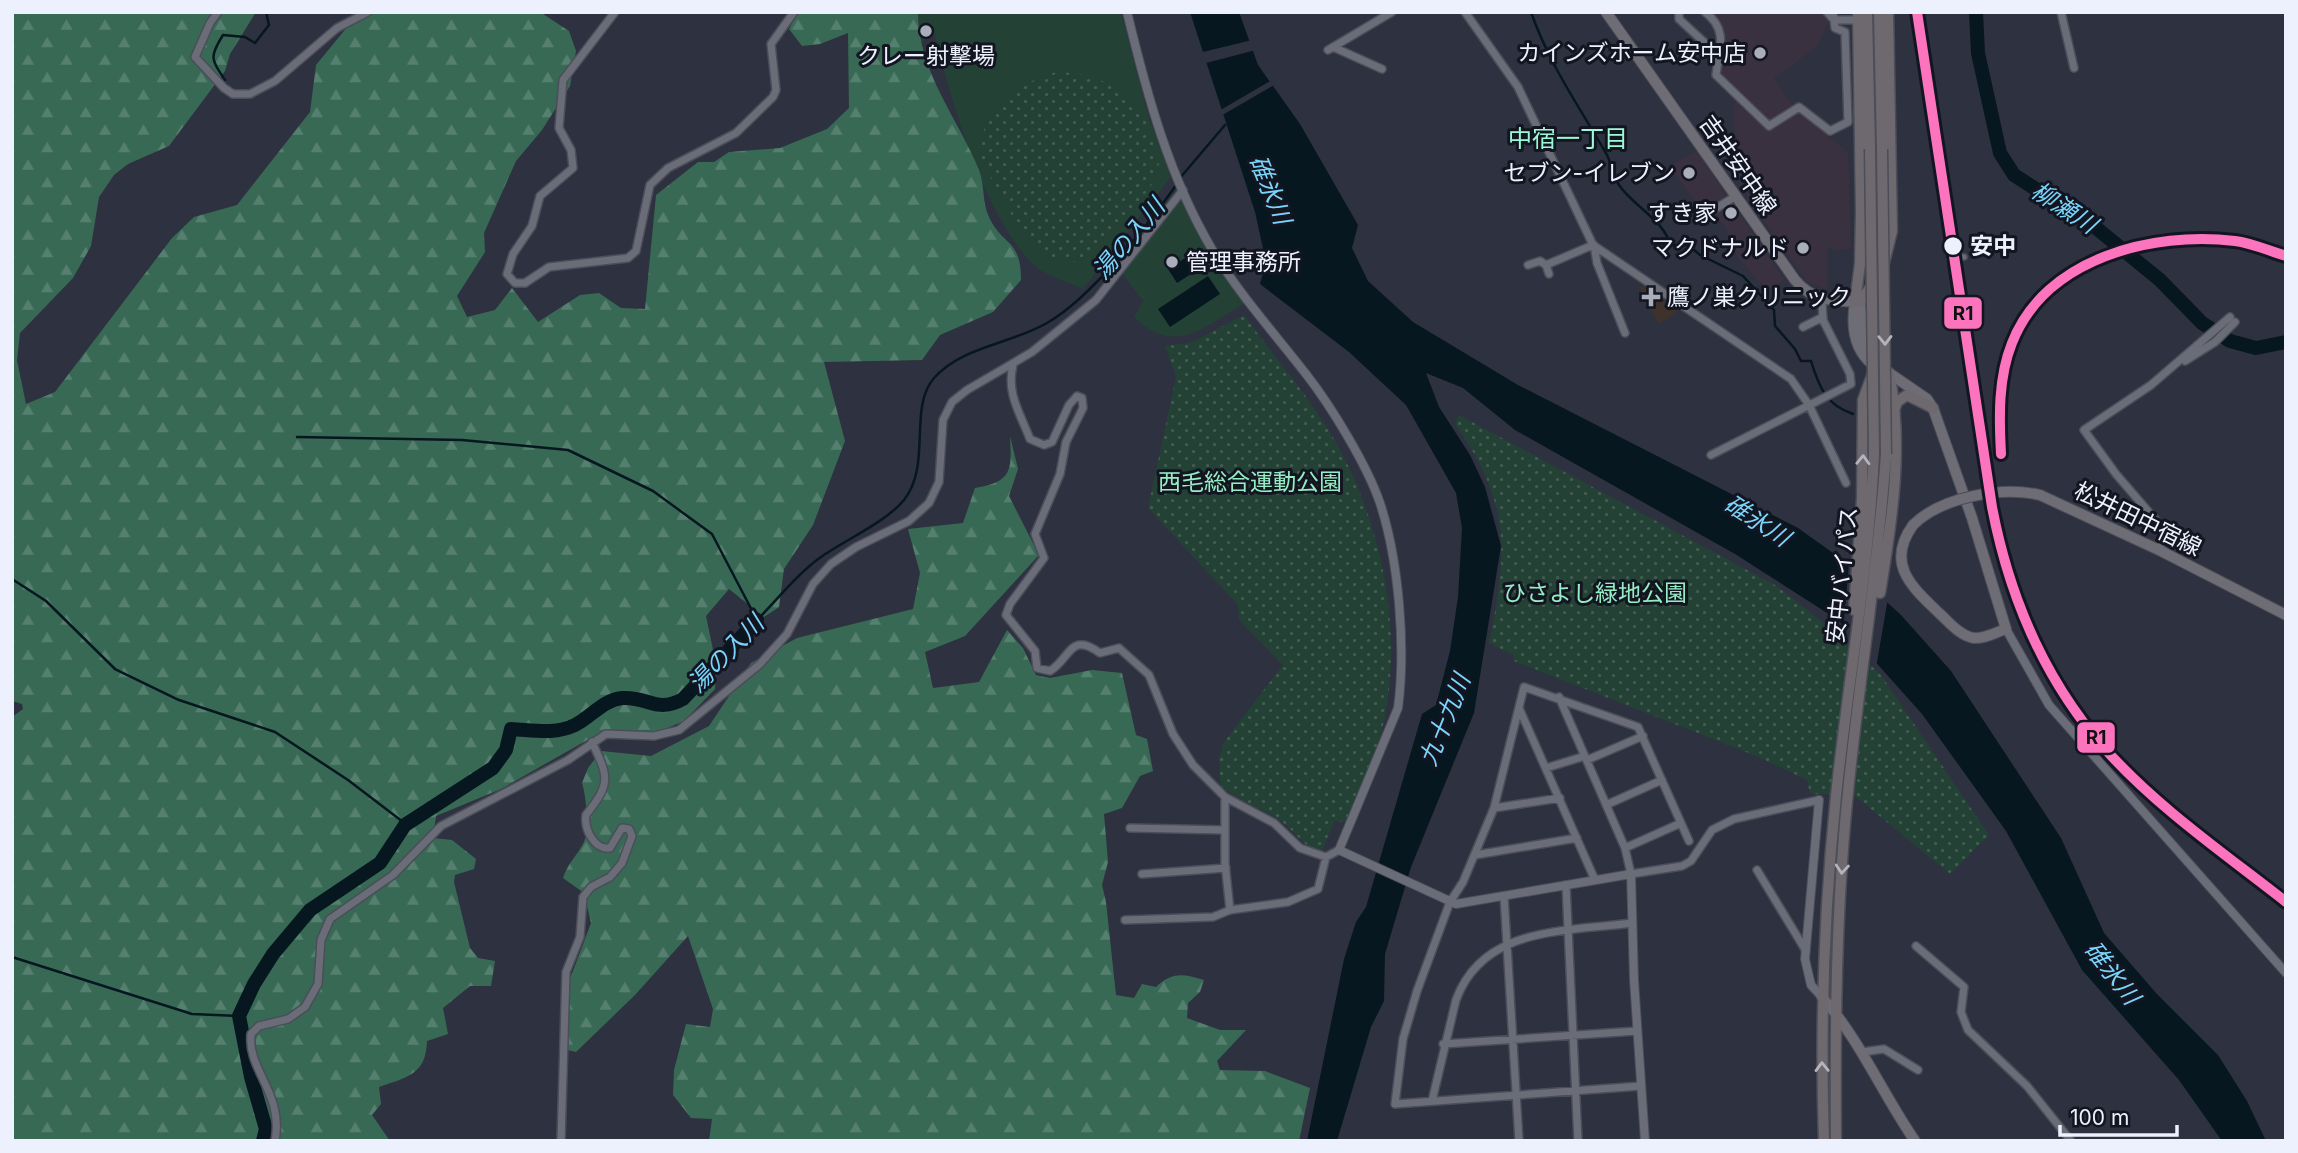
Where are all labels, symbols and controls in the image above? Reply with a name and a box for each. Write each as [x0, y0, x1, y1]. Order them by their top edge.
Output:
marker: クレー射撃場 [918, 23, 934, 39]
place label: カインズホーム安中店 [1517, 39, 1746, 67]
place label: クレー射撃場 [857, 42, 995, 70]
marker: カインズホーム安中店 [1752, 45, 1768, 61]
street label: 吉井安中線 [1694, 110, 1782, 220]
district label: 中宿一丁目 [1508, 124, 1628, 153]
water label: 碓氷川 [1244, 151, 1299, 231]
place label: セブン-イレブン [1503, 159, 1675, 187]
marker: セブン-イレブン [1681, 165, 1697, 181]
water label: 柳瀬川 [2026, 176, 2105, 241]
water label: 湯の入川 [1087, 190, 1173, 285]
place label: すき家 [1648, 199, 1717, 227]
marker: すき家 [1723, 205, 1739, 221]
place label: 安中 [1970, 232, 2016, 260]
place label: マクドナルド [1651, 234, 1789, 262]
marker: 安中 [1942, 235, 1964, 257]
marker: マクドナルド [1795, 240, 1811, 256]
place label: 管理事務所 [1186, 248, 1301, 276]
marker: 管理事務所 [1164, 254, 1180, 270]
place label: 鷹ノ巣クリニック [1667, 283, 1851, 311]
marker: 鷹ノ巣クリニック [1641, 287, 1661, 307]
line badge: R1 [1943, 296, 1983, 330]
text: R1 [1953, 302, 1973, 325]
one-way arrow [1877, 335, 1893, 345]
one-way arrow [1855, 454, 1871, 465]
park label: 西毛総合運動公園 [1158, 468, 1342, 496]
street label: 松井田中宿線 [2070, 476, 2206, 562]
water label: 碓氷川 [1719, 489, 1798, 554]
street label: 安中バイパス [1821, 505, 1863, 645]
park label: ひさよし緑地公園 [1503, 579, 1687, 607]
water label: 湯の入川 [682, 607, 771, 698]
water label: 九十九川 [1413, 667, 1477, 770]
line badge: R1 [2076, 721, 2116, 754]
text: R1 [2086, 726, 2106, 749]
one-way arrow [1835, 863, 1850, 874]
water label: 碓氷川 [2079, 935, 2148, 1012]
one-way arrow [1814, 1061, 1830, 1071]
scale bar [2060, 1094, 2177, 1138]
text: 100 m [2070, 1105, 2129, 1130]

